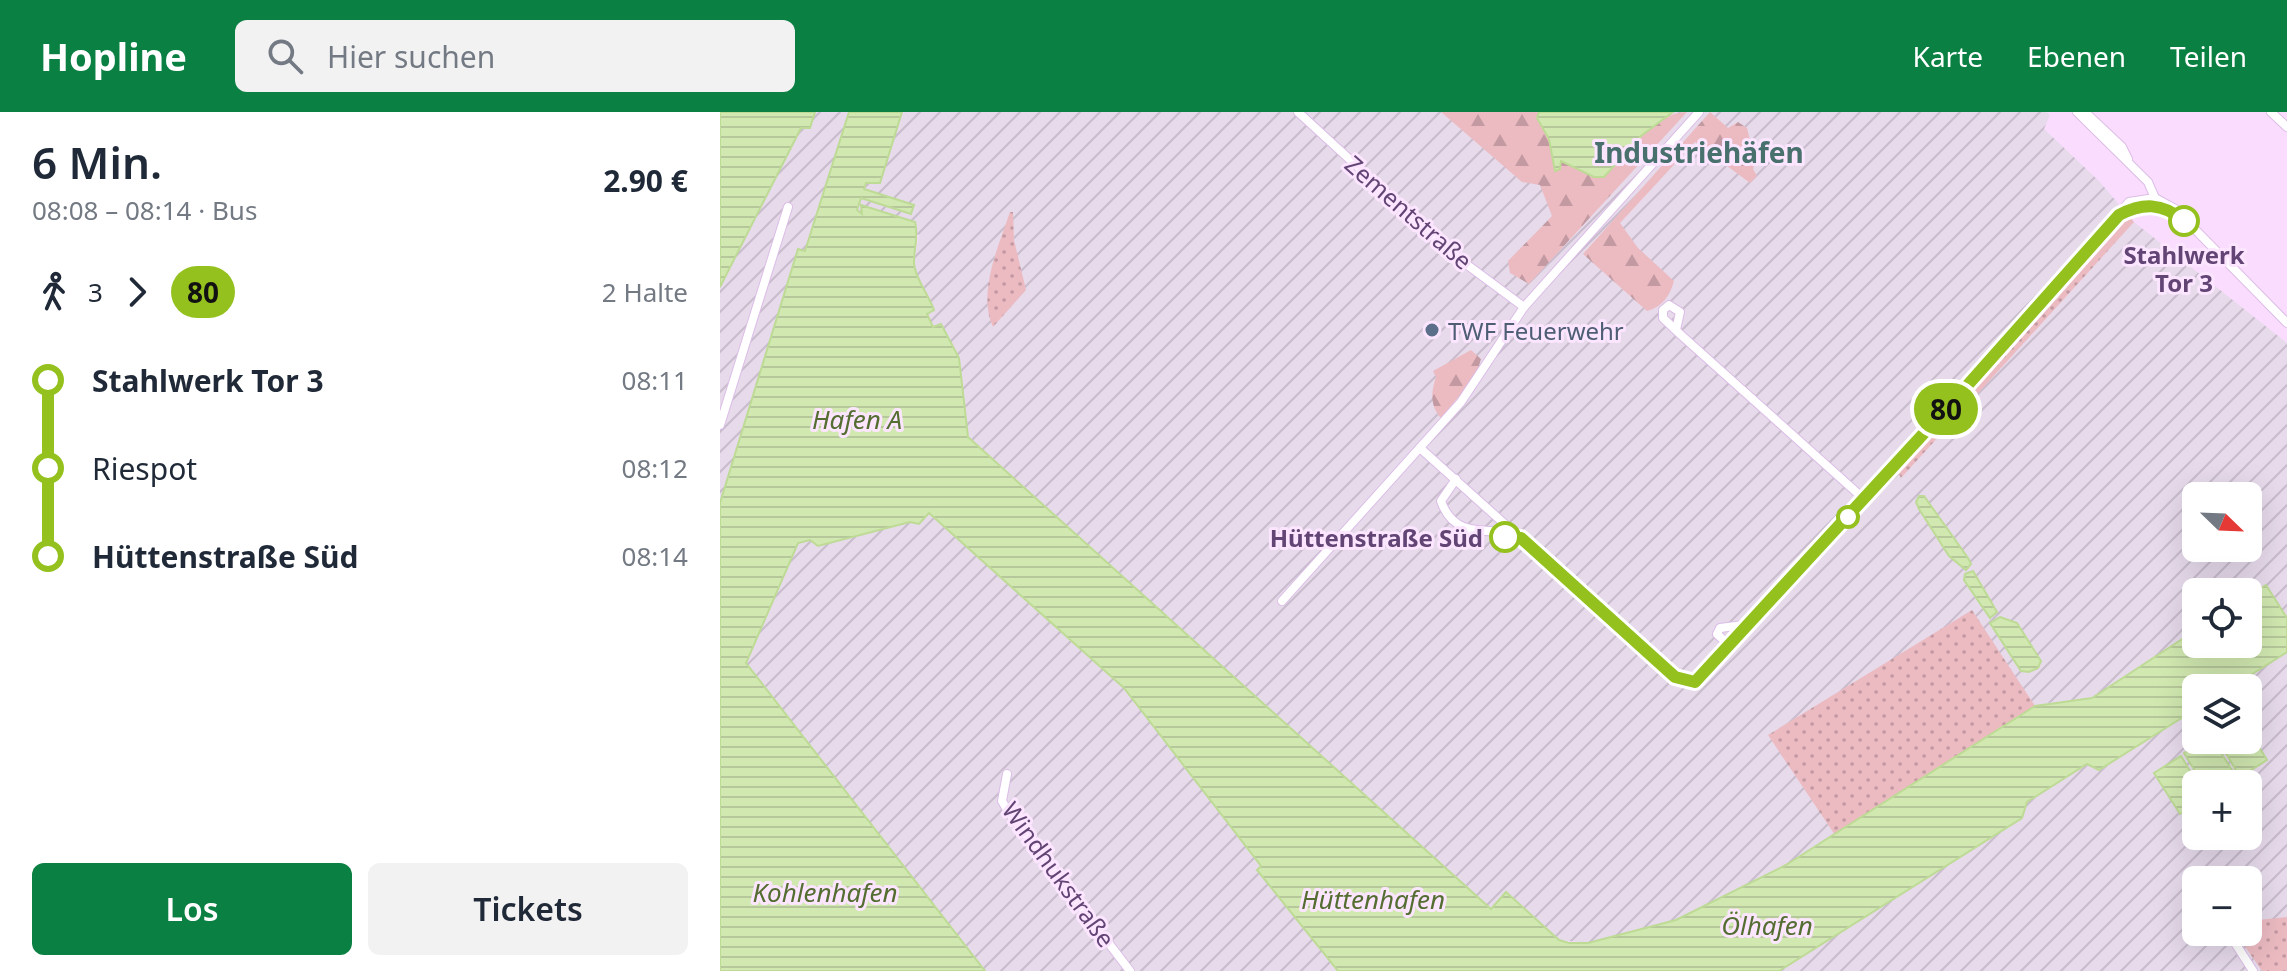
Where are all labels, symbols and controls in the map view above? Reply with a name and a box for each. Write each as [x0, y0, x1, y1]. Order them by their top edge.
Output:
search box [235, 20, 795, 92]
text: Hopline [40, 30, 187, 82]
icon: search [263, 34, 307, 78]
text: Hier suchen [327, 36, 495, 77]
text: Karte [1913, 37, 1983, 75]
text: Ebenen [2027, 37, 2126, 75]
text: Teilen [2170, 37, 2247, 75]
text: 6 Min. [32, 132, 162, 192]
district label: Industriehäfen [1594, 133, 1804, 171]
street label: Zementstraße [1338, 148, 1480, 276]
text: 2.90 € [603, 160, 688, 201]
text: 08:08 – 08:14 · Bus [32, 192, 257, 228]
marker: Stahlwerk Tor 3 [2169, 206, 2199, 236]
place label: Stahlwerk Tor 3 [2123, 238, 2245, 299]
icon: walk [32, 270, 76, 314]
icon: forward [115, 270, 159, 314]
text: 80 [187, 273, 219, 311]
text: 3 [88, 274, 103, 310]
text: 2 Halte [602, 274, 688, 310]
place label: TWF Feuerwehr [1448, 314, 1624, 347]
marker: TWF Feuerwehr [1423, 321, 1441, 339]
text: Stahlwerk Tor 3 [92, 360, 324, 401]
text: 08:11 [622, 362, 688, 398]
line badge: 80 [1910, 383, 1982, 435]
text: 80 [1930, 390, 1962, 428]
water label: Hafen A [812, 401, 902, 437]
text: Riespot [92, 448, 197, 489]
text: 08:12 [622, 450, 688, 486]
north arrow [2182, 482, 2262, 562]
map controls [2182, 482, 2262, 946]
unlabelled marker [1837, 506, 1859, 528]
place label: Hüttenstraße Süd [1270, 521, 1483, 554]
marker: Hüttenstraße Süd [1490, 522, 1520, 552]
text: Hüttenstraße Süd [92, 536, 359, 577]
text: 08:14 [622, 538, 688, 574]
button: locate [2182, 578, 2262, 658]
button: layers [2182, 674, 2262, 754]
button: + [2182, 770, 2262, 850]
street label: Windhukstraße [995, 795, 1123, 953]
button: Los [32, 863, 352, 955]
button: Tickets [368, 863, 688, 955]
button: − [2182, 866, 2262, 946]
water label: Kohlenhafen [752, 874, 898, 910]
water label: Hüttenhafen [1301, 881, 1445, 917]
water label: Ölhafen [1721, 907, 1813, 943]

